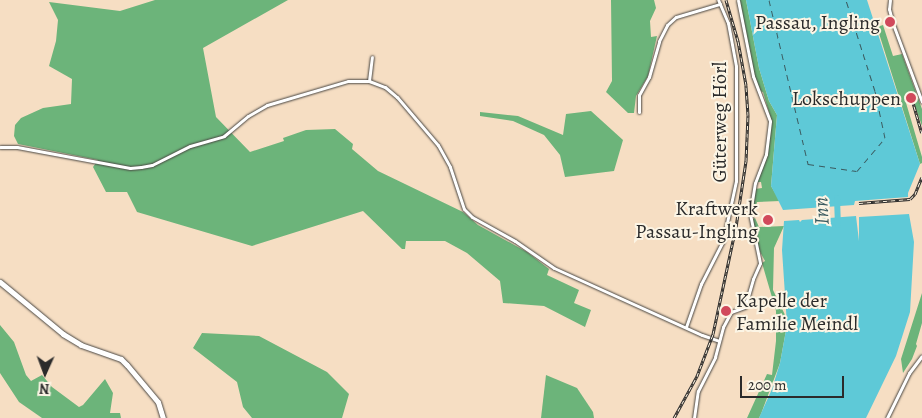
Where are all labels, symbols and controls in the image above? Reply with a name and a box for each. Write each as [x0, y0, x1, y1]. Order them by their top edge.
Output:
place label: Passau, Ingling [755, 10, 880, 34]
marker: Passau, Ingling [884, 16, 896, 28]
street label: Güterweg Hörl [707, 62, 731, 182]
place label: Lokschuppen [792, 86, 901, 110]
marker: Lokschuppen [905, 92, 917, 104]
place label: Kraftwerk Passau-Ingling [635, 196, 758, 243]
water label: Inn [808, 196, 834, 226]
marker: Kraftwerk Passau-Ingling [762, 214, 774, 226]
place label: Kapelle der Familie Meindl [736, 288, 858, 335]
marker: Kapelle der Familie Meindl [720, 305, 732, 317]
north arrow [20, 348, 70, 398]
scale bar [742, 366, 846, 398]
text: 200 m [748, 375, 787, 395]
text: N [39, 379, 50, 398]

